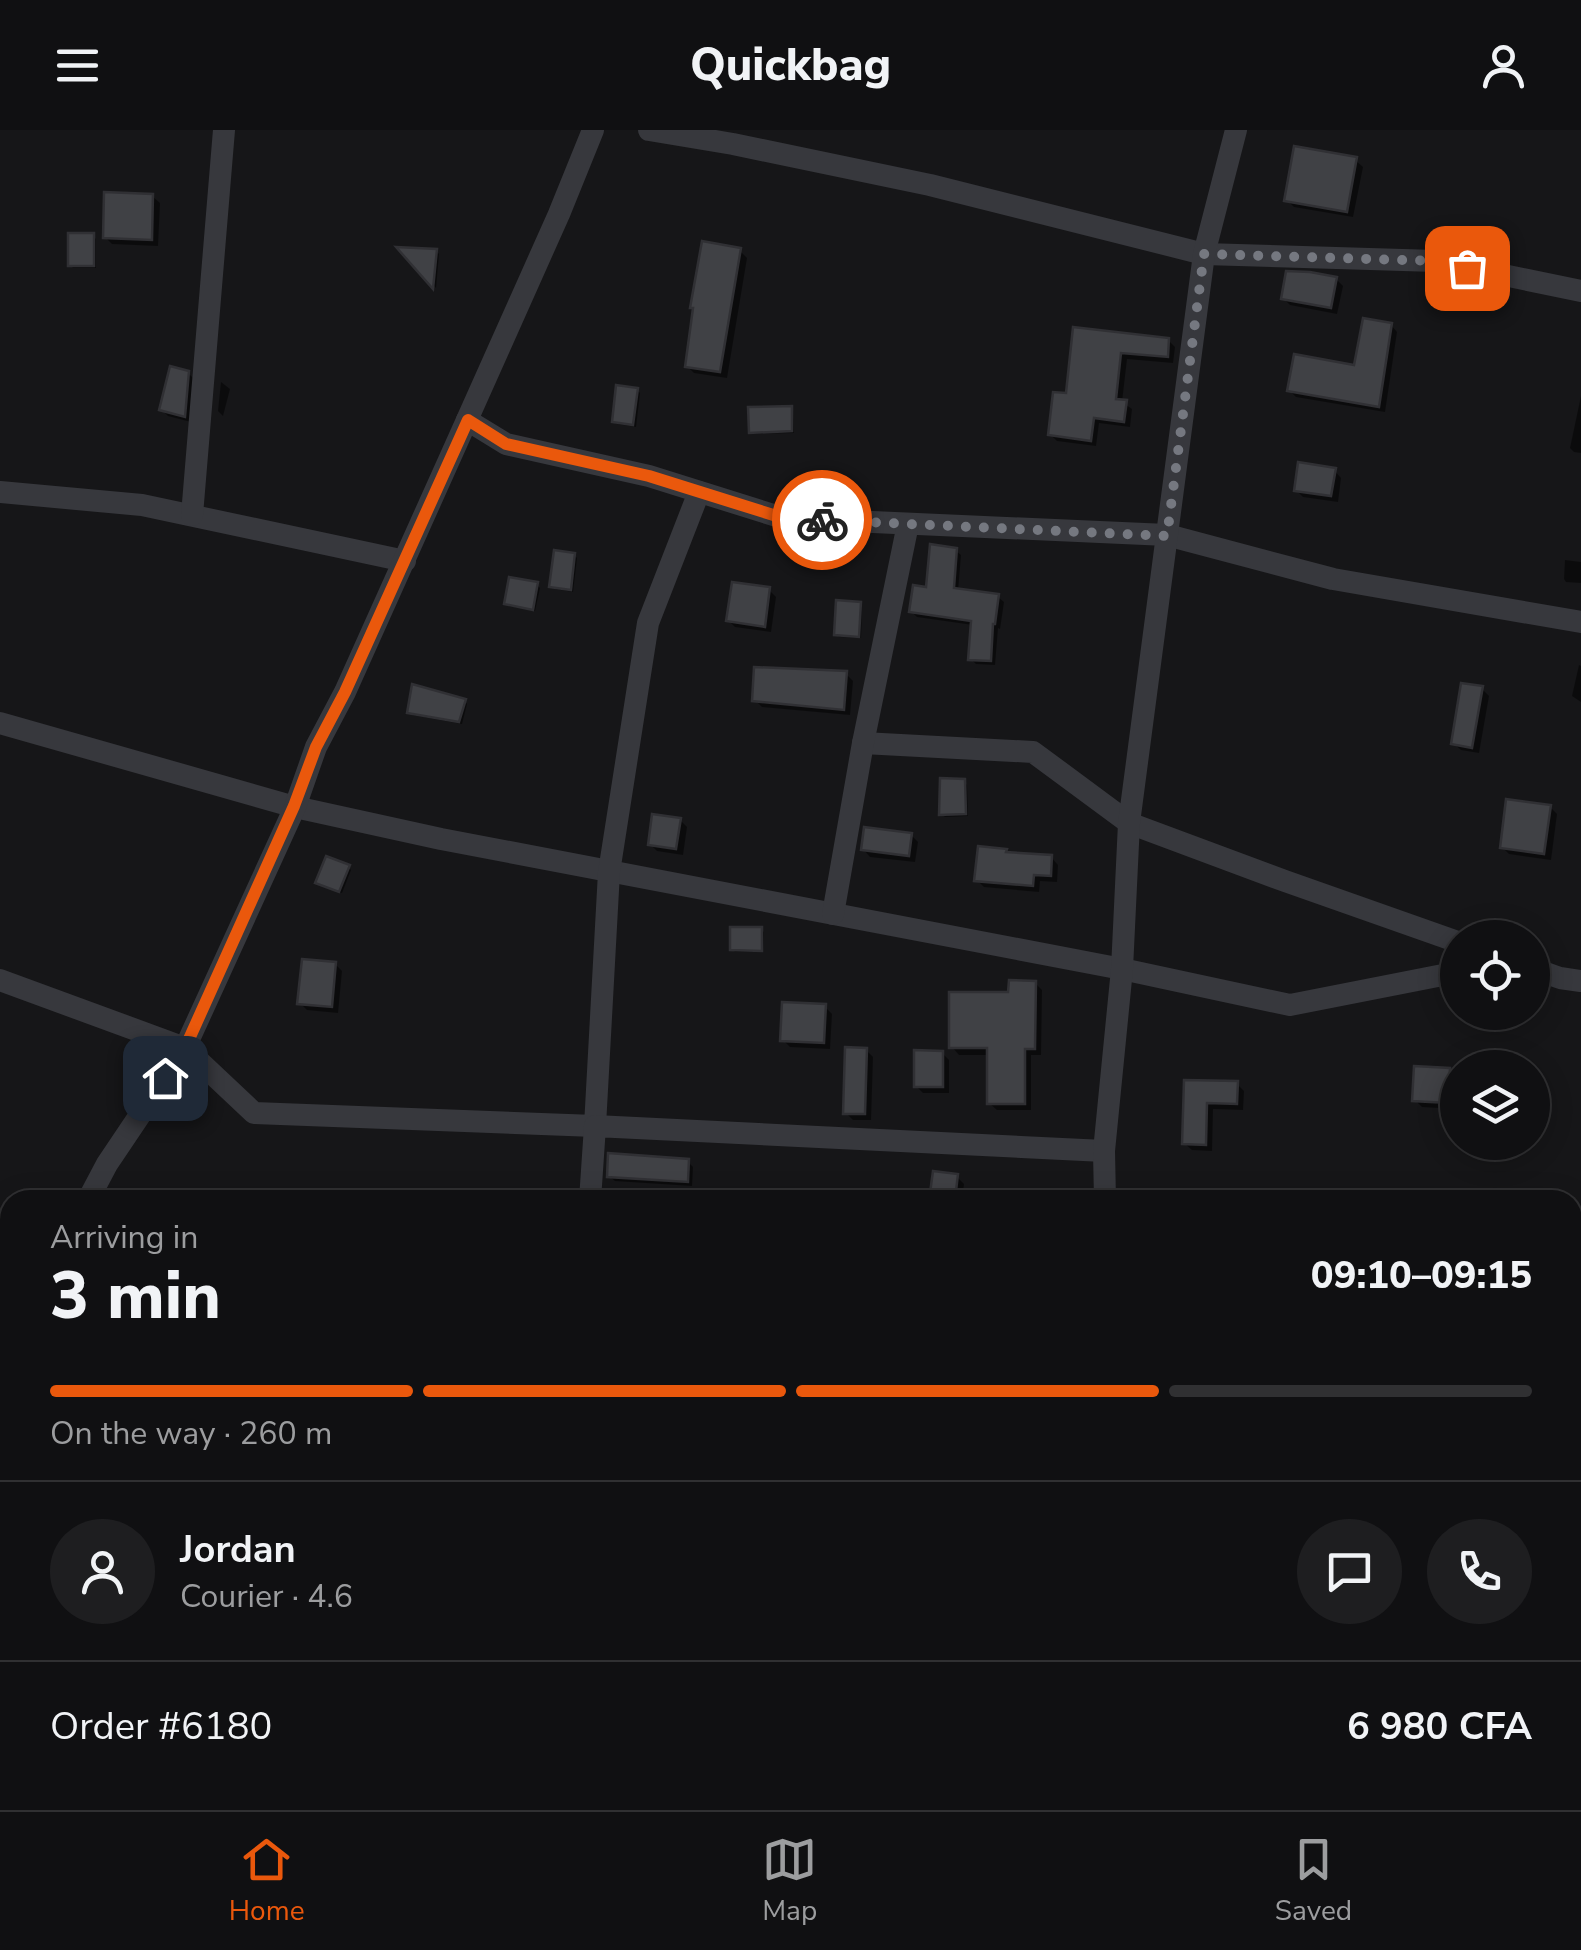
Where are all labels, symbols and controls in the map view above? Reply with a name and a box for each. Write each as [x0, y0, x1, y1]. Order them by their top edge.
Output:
text: Quickbag [690, 35, 891, 96]
icon: menu [50, 38, 105, 93]
icon: person [1476, 38, 1531, 93]
pin [1425, 226, 1510, 311]
icon: bag [1440, 241, 1495, 296]
courier [772, 470, 872, 570]
icon: bike [795, 493, 850, 548]
map controls [1440, 920, 1550, 1160]
button: locate [1440, 920, 1550, 1030]
pin [123, 1036, 208, 1121]
button: layers [1440, 1050, 1550, 1160]
icon: home [138, 1051, 193, 1106]
text: Arriving in [50, 1216, 198, 1259]
text: 09:10–09:15 [1311, 1250, 1532, 1301]
text: 3 min [50, 1252, 221, 1341]
text: On the way · 260 m [50, 1412, 332, 1455]
button: person [50, 1519, 155, 1624]
button: chat [1297, 1519, 1402, 1624]
button: phone [1427, 1519, 1532, 1624]
text: Jordan [180, 1524, 296, 1575]
text: Courier · 4.6 [180, 1575, 353, 1618]
text: Order #6180 [50, 1701, 272, 1752]
text: 6 980 CFA [1347, 1701, 1532, 1752]
tab: Home [229, 1832, 305, 1930]
tab: Map [762, 1832, 817, 1930]
tab: Saved [1275, 1832, 1352, 1930]

